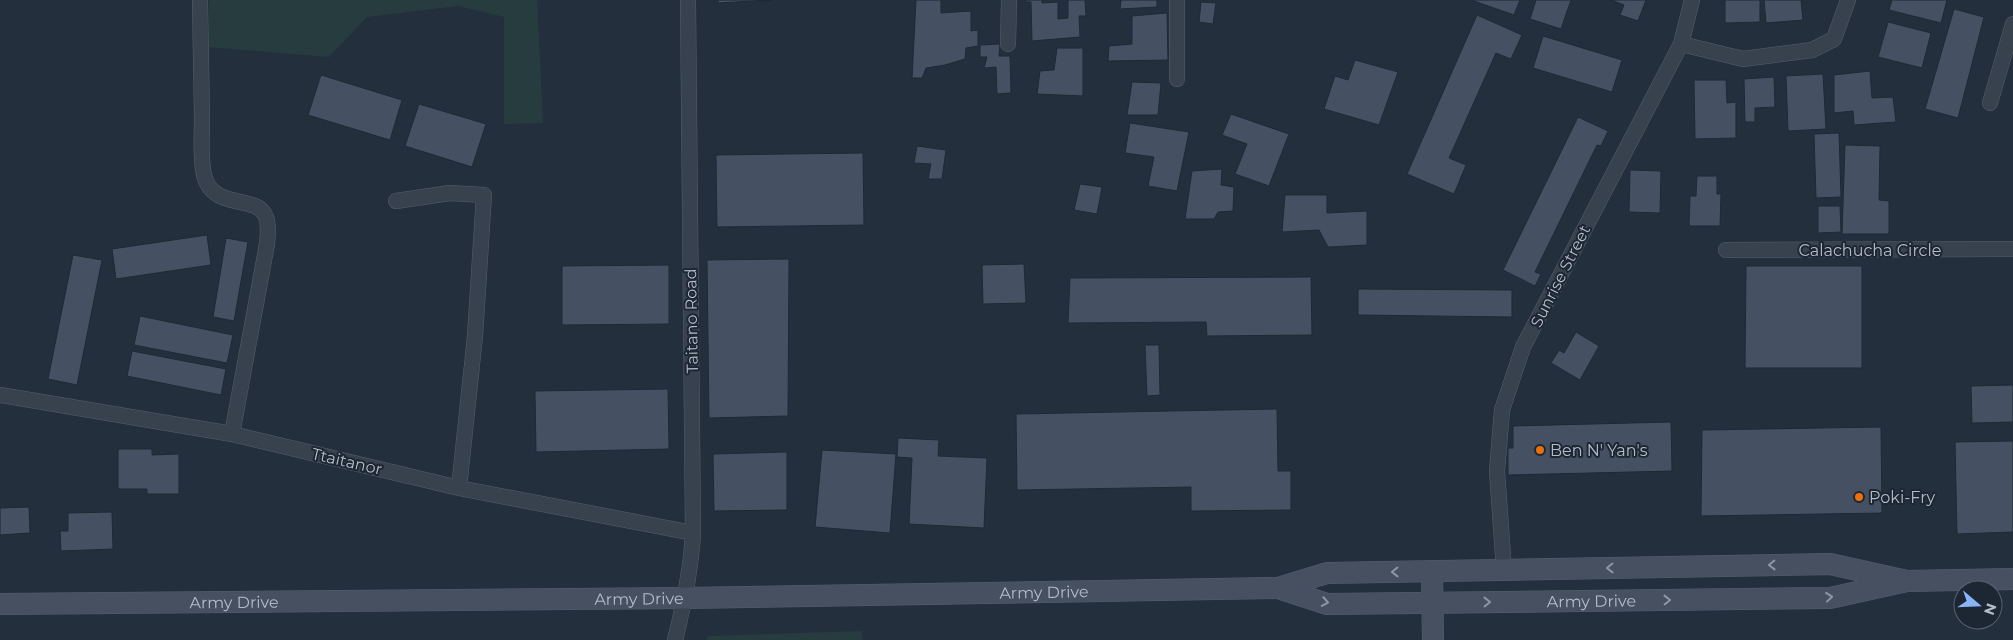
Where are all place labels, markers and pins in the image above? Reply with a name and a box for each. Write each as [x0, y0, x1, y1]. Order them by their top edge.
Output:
place label: Ben N' Yan's [1550, 441, 1648, 460]
marker: Ben N' Yan's [1534, 444, 1546, 456]
place label: Poki-Fry [1869, 488, 1936, 507]
marker: Poki-Fry [1853, 491, 1865, 503]

